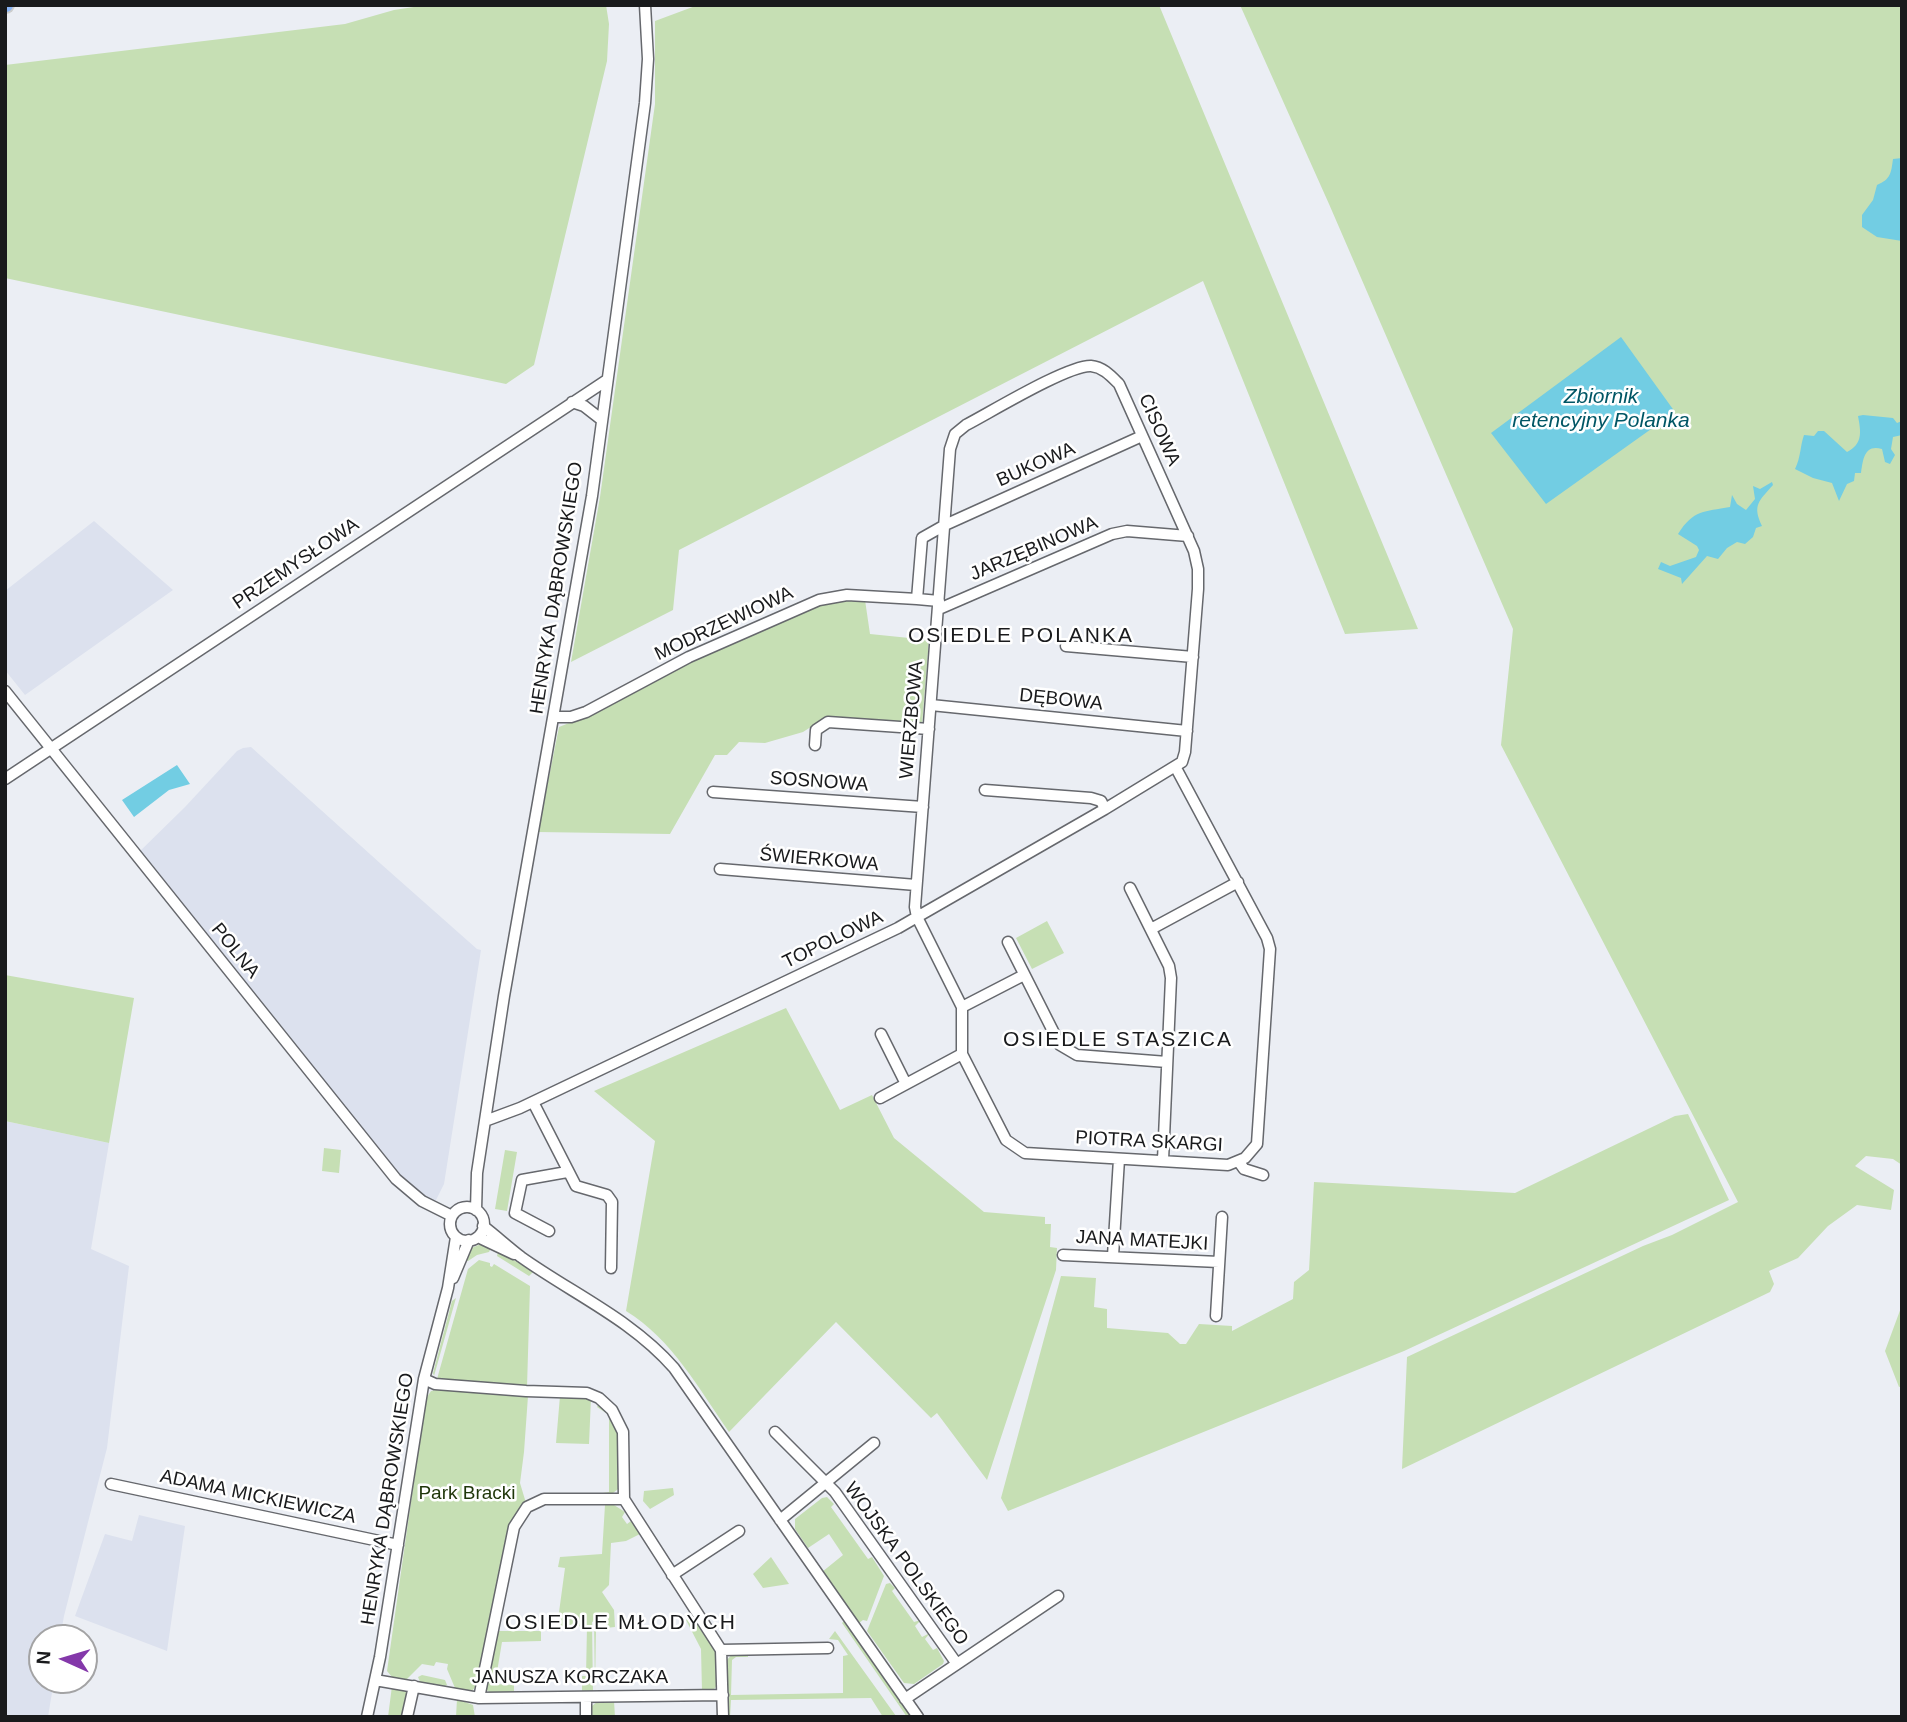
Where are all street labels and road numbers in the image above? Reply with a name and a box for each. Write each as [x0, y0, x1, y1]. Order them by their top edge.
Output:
street label: CISOWA [1133, 390, 1185, 470]
street label: BUKOWA [993, 438, 1079, 492]
street label: HENRYKA DĄBROWSKIEGO [526, 460, 588, 716]
street label: JARZĘBINOWA [967, 512, 1101, 586]
street label: PRZEMYSŁOWA [229, 513, 363, 615]
street label: MODRZEWIOWA [651, 582, 797, 666]
street label: WIERZBOWA [895, 660, 929, 780]
street label: DĘBOWA [1018, 684, 1104, 716]
street label: SOSNOWA [769, 767, 869, 797]
street label: ŚWIERKOWA [758, 843, 880, 877]
street label: TOPOLOWA [779, 906, 887, 974]
street label: POLNA [206, 919, 264, 983]
street label: PIOTRA SKARGI [1075, 1127, 1223, 1157]
street label: JANA MATEJKI [1075, 1226, 1209, 1256]
street label: HENRYKA DĄBROWSKIEGO [357, 1371, 419, 1627]
street label: ADAMA MICKIEWICZA [158, 1465, 358, 1529]
street label: WOJSKA POLSKIEGO [839, 1478, 973, 1650]
street label: JANUSZA KORCZAKA [472, 1667, 668, 1689]

